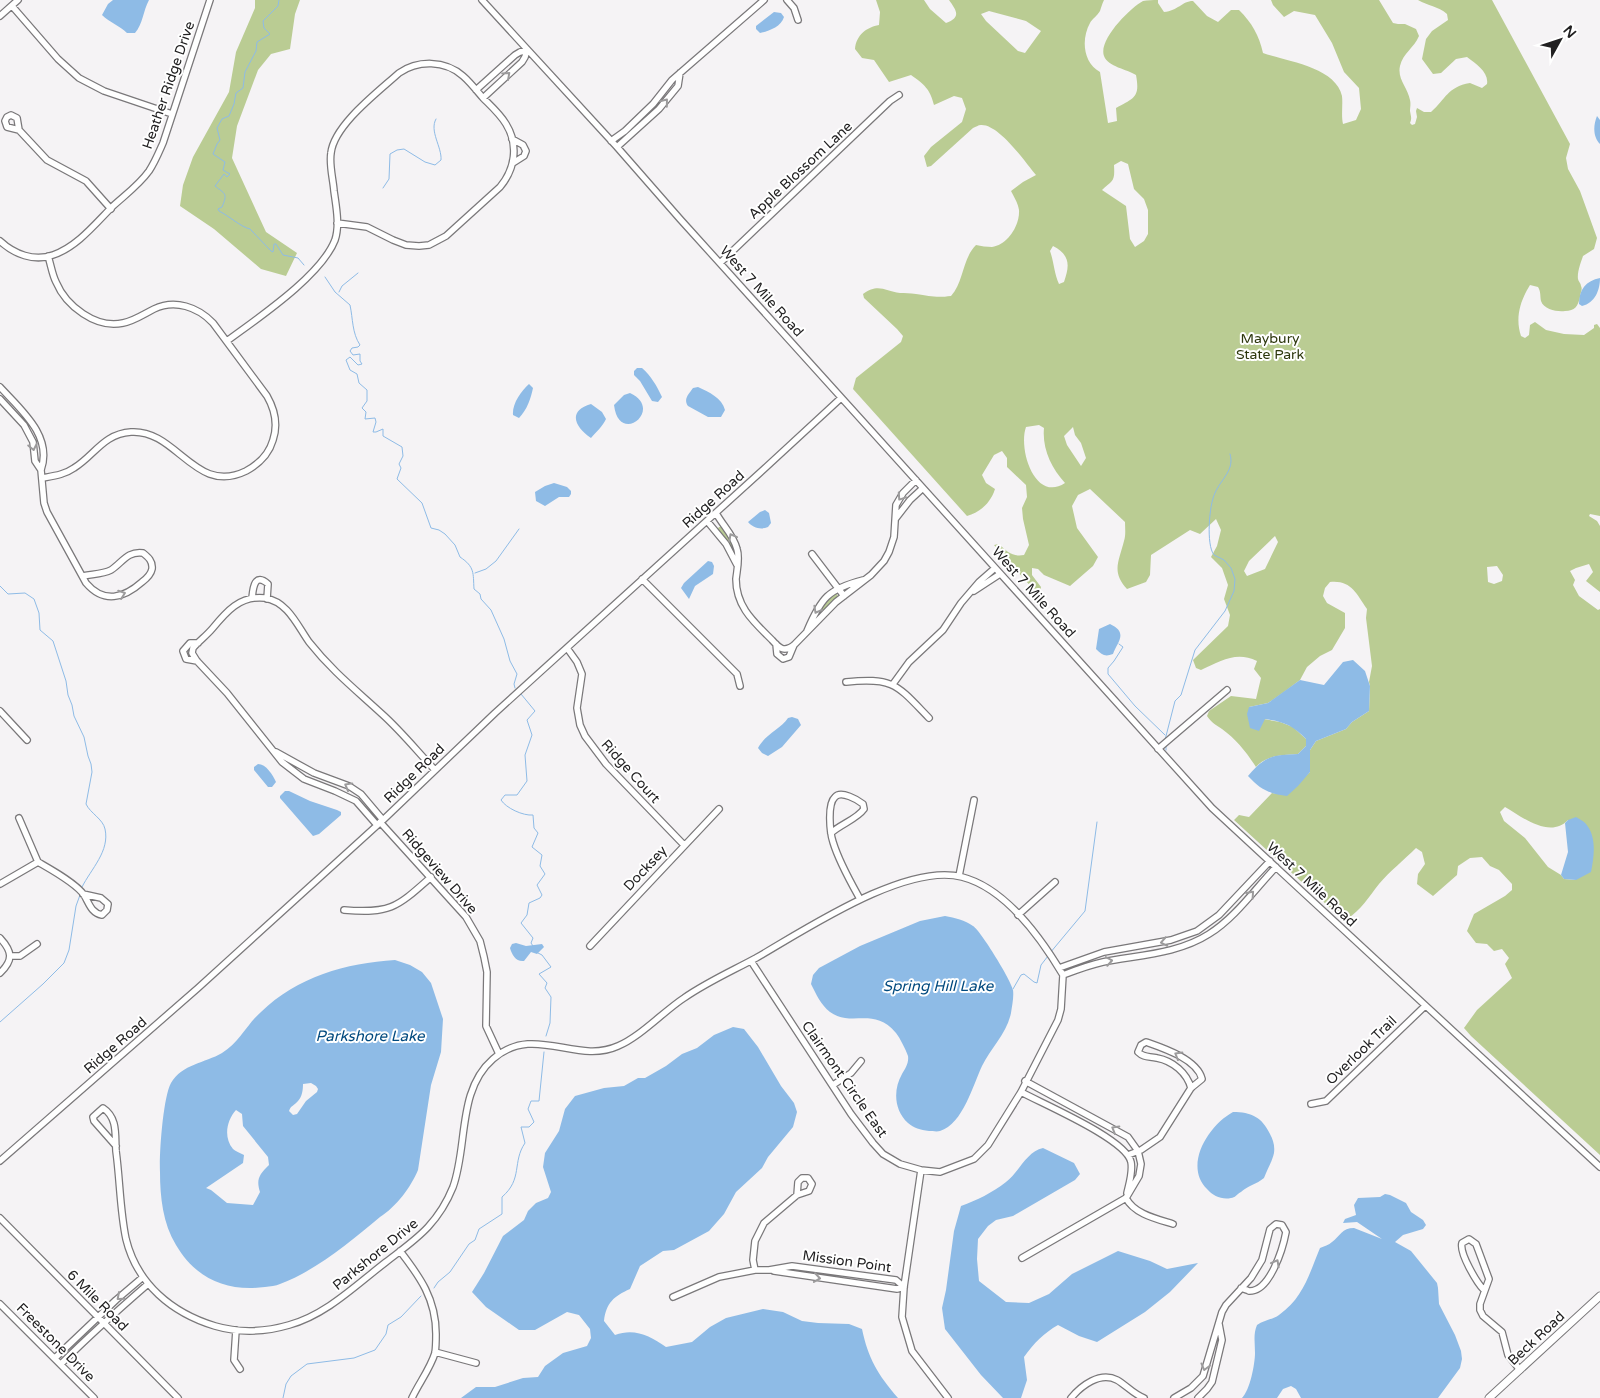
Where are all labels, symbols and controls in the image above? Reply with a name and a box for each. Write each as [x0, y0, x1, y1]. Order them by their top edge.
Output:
north arrow [1535, 15, 1585, 65]
street label: Heather Ridge Drive [139, 19, 198, 151]
text: N [1559, 22, 1580, 42]
one-way arrow [502, 72, 511, 81]
one-way arrow [660, 98, 669, 107]
street label: Apple Blossom Lane [745, 118, 856, 223]
street label: West 7 Mile Road [716, 242, 807, 340]
park label: Maybury State Park [1236, 330, 1304, 363]
one-way arrow [28, 443, 38, 452]
street label: Ridge Road [679, 467, 748, 532]
one-way arrow [898, 492, 908, 501]
one-way arrow [728, 534, 738, 543]
street label: West 7 Mile Road [988, 543, 1079, 641]
one-way arrow [117, 590, 126, 600]
one-way arrow [813, 604, 823, 613]
street label: Ridge Court [598, 736, 664, 807]
street label: Ridge Road [380, 740, 448, 807]
one-way arrow [344, 782, 353, 792]
street label: Ridgeview Drive [398, 825, 481, 917]
street label: West 7 Mile Road [1263, 838, 1360, 930]
street label: Docksey [620, 842, 671, 895]
one-way arrow [1245, 890, 1254, 899]
one-way arrow [1160, 936, 1168, 946]
one-way arrow [1105, 956, 1114, 966]
water label: Spring Hill Lake [883, 977, 995, 995]
street label: Overlook Trail [1322, 1012, 1400, 1088]
street label: Ridge Road [80, 1013, 150, 1077]
street label: Clairmont Circle East [798, 1018, 892, 1141]
water label: Parkshore Lake [316, 1027, 426, 1045]
one-way arrow [1174, 1052, 1183, 1062]
one-way arrow [1111, 1125, 1120, 1135]
street label: Parkshore Drive [329, 1215, 421, 1294]
street label: Mission Point [801, 1247, 893, 1276]
one-way arrow [1270, 1259, 1280, 1268]
street label: 6 Mile Road [64, 1266, 132, 1334]
one-way arrow [814, 1272, 822, 1283]
one-way arrow [116, 1291, 125, 1300]
street label: Freestone Drive [13, 1300, 99, 1385]
street label: Beck Road [1504, 1308, 1568, 1369]
one-way arrow [1201, 1363, 1211, 1371]

